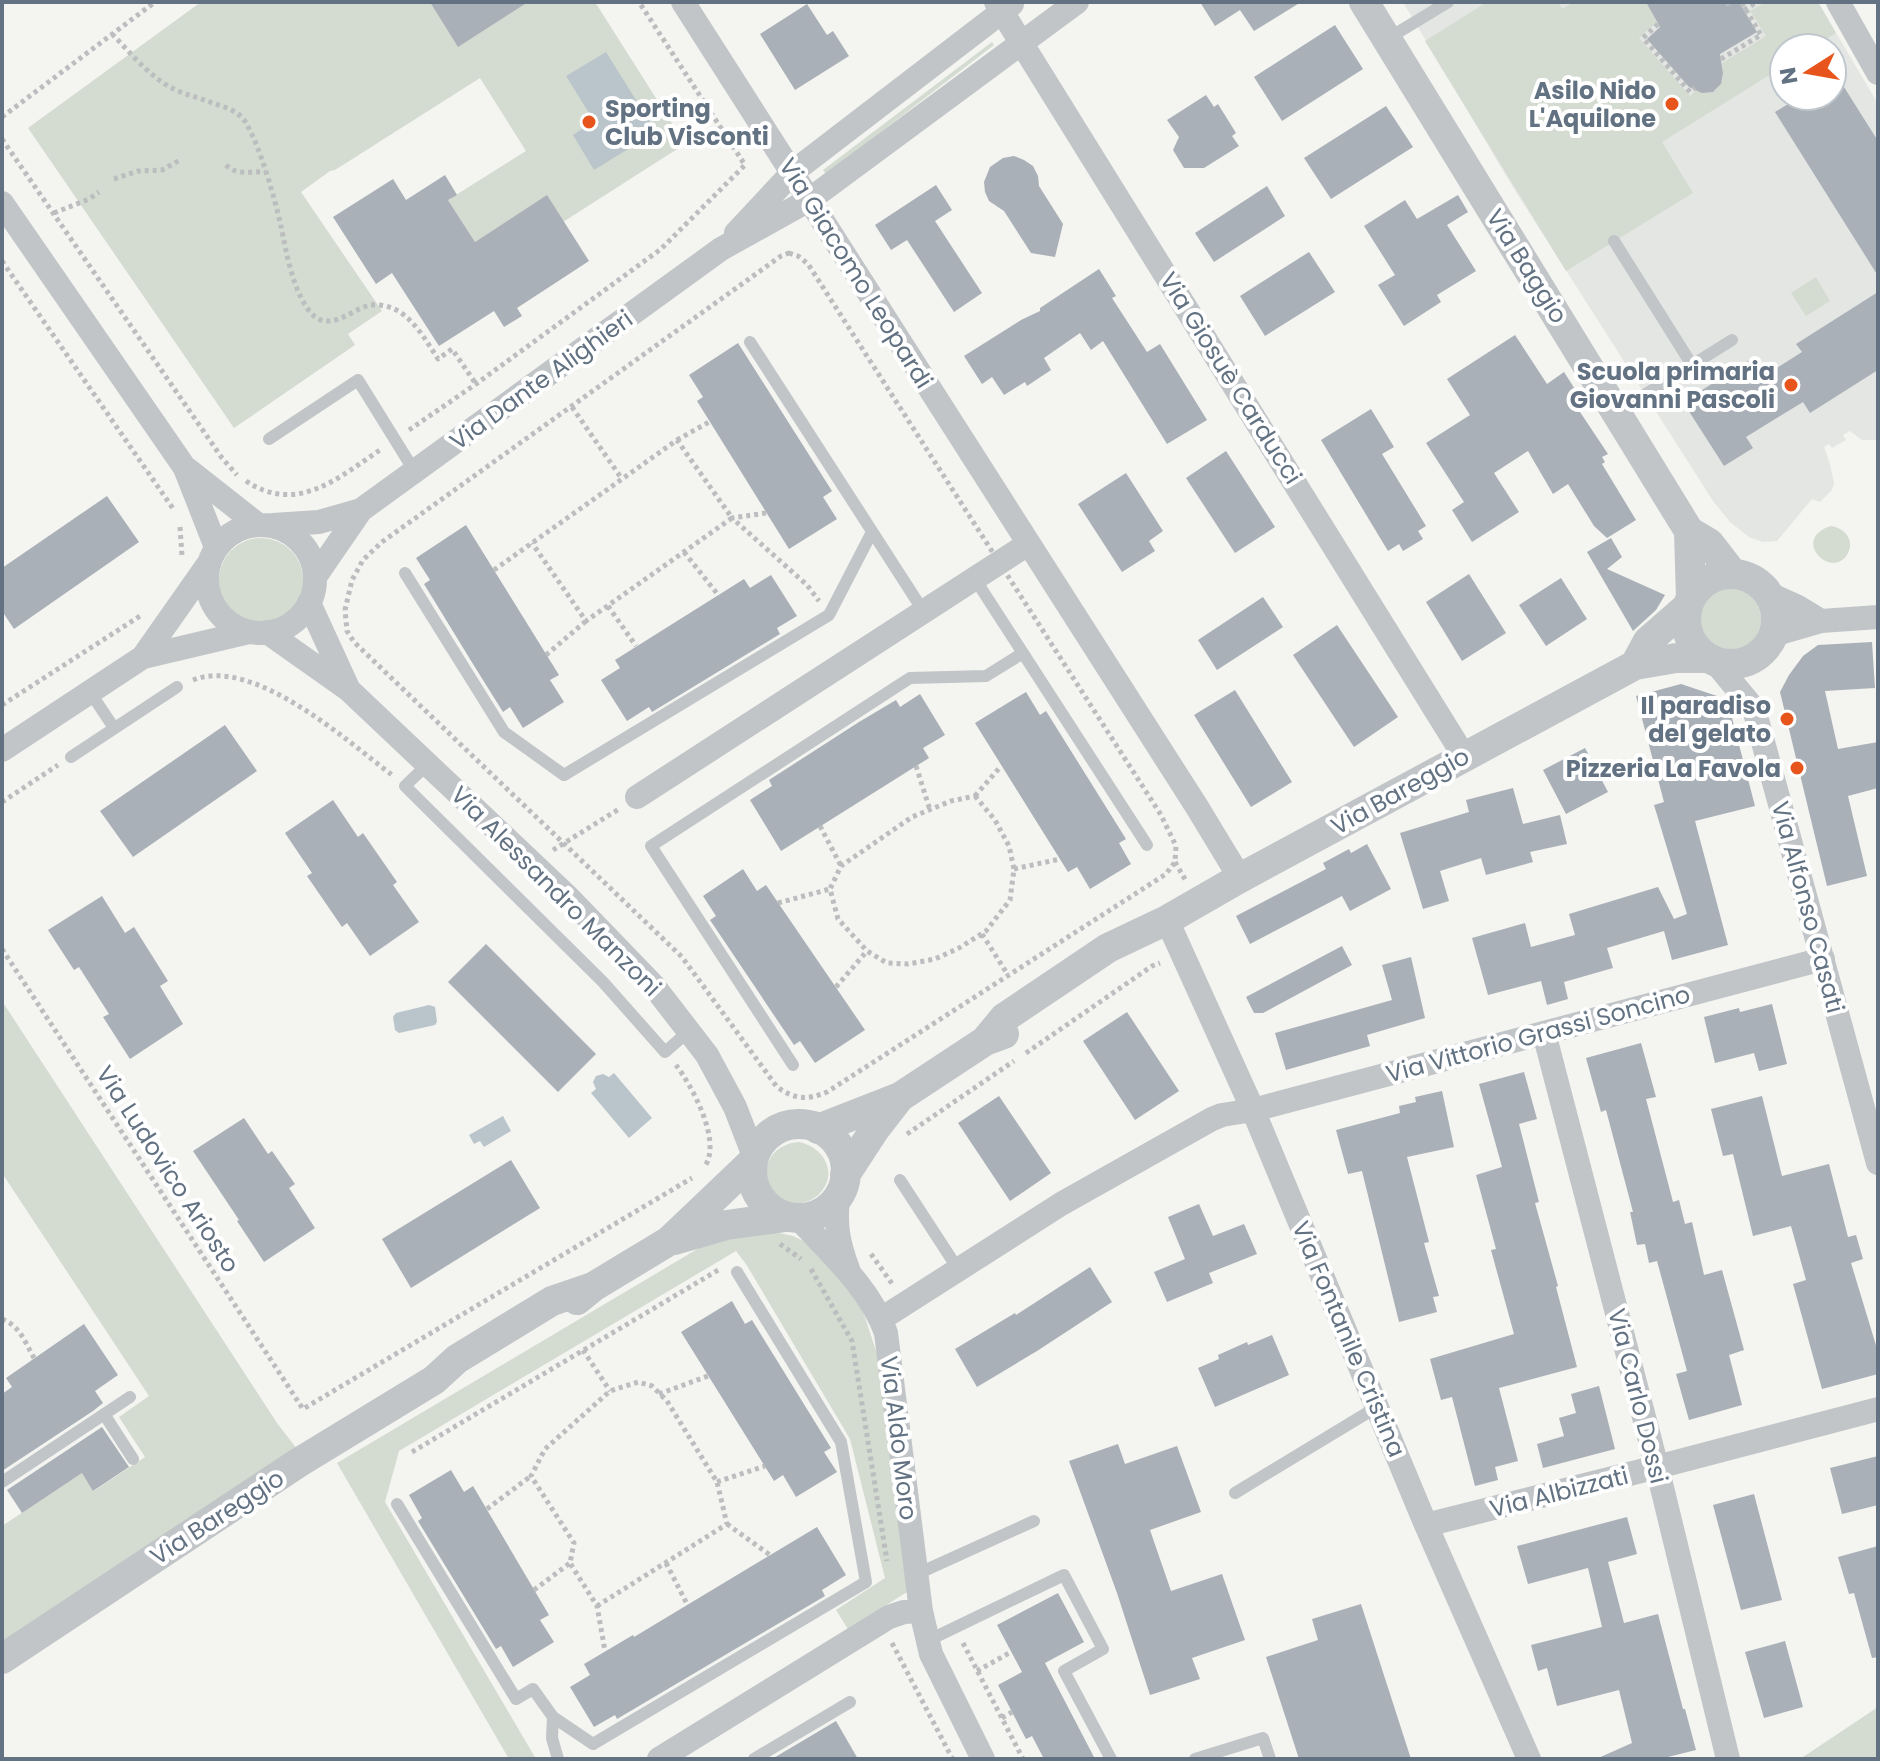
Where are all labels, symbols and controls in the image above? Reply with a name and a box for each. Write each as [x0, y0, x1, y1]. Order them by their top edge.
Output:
north arrow [1768, 32, 1848, 112]
text: N [1772, 65, 1806, 87]
place label: Asilo Nido L'Aquilone [1529, 74, 1656, 135]
place label: Sporting Club Visconti [605, 92, 769, 153]
marker: Asilo Nido L'Aquilone [1663, 95, 1681, 113]
marker: Sporting Club Visconti [580, 113, 598, 131]
street label: Via Giacomo Leopardi [771, 151, 941, 395]
street label: Via Baggio [1479, 202, 1575, 330]
street label: Via Giosuè Carducci [1152, 266, 1310, 490]
street label: Via Dante Alighieri [443, 302, 639, 458]
place label: Scuola primaria Giovanni Pascoli [1570, 355, 1775, 416]
marker: Scuola primaria Giovanni Pascoli [1782, 376, 1800, 394]
place label: Il paradiso del gelato [1641, 689, 1771, 750]
marker: Il paradiso del gelato [1778, 710, 1796, 728]
street label: Via Bareggio [1325, 739, 1475, 843]
place label: Pizzeria La Favola [1566, 752, 1781, 785]
marker: Pizzeria La Favola [1788, 759, 1806, 777]
street label: Via Alessandro Manzoni [444, 779, 668, 1003]
street label: Via Alfonso Casati [1764, 797, 1852, 1017]
street label: Via Vittorio Grassi Soncino [1382, 977, 1694, 1091]
street label: Via Ludovico Ariosto [89, 1059, 247, 1279]
street label: Via Fontanile Cristina [1284, 1216, 1414, 1462]
street label: Via Carlo Dossi [1600, 1305, 1676, 1487]
street label: Via Aldo Moro [873, 1354, 925, 1522]
street label: Via Albizzati [1486, 1459, 1632, 1525]
street label: Via Bareggio [144, 1461, 290, 1573]

